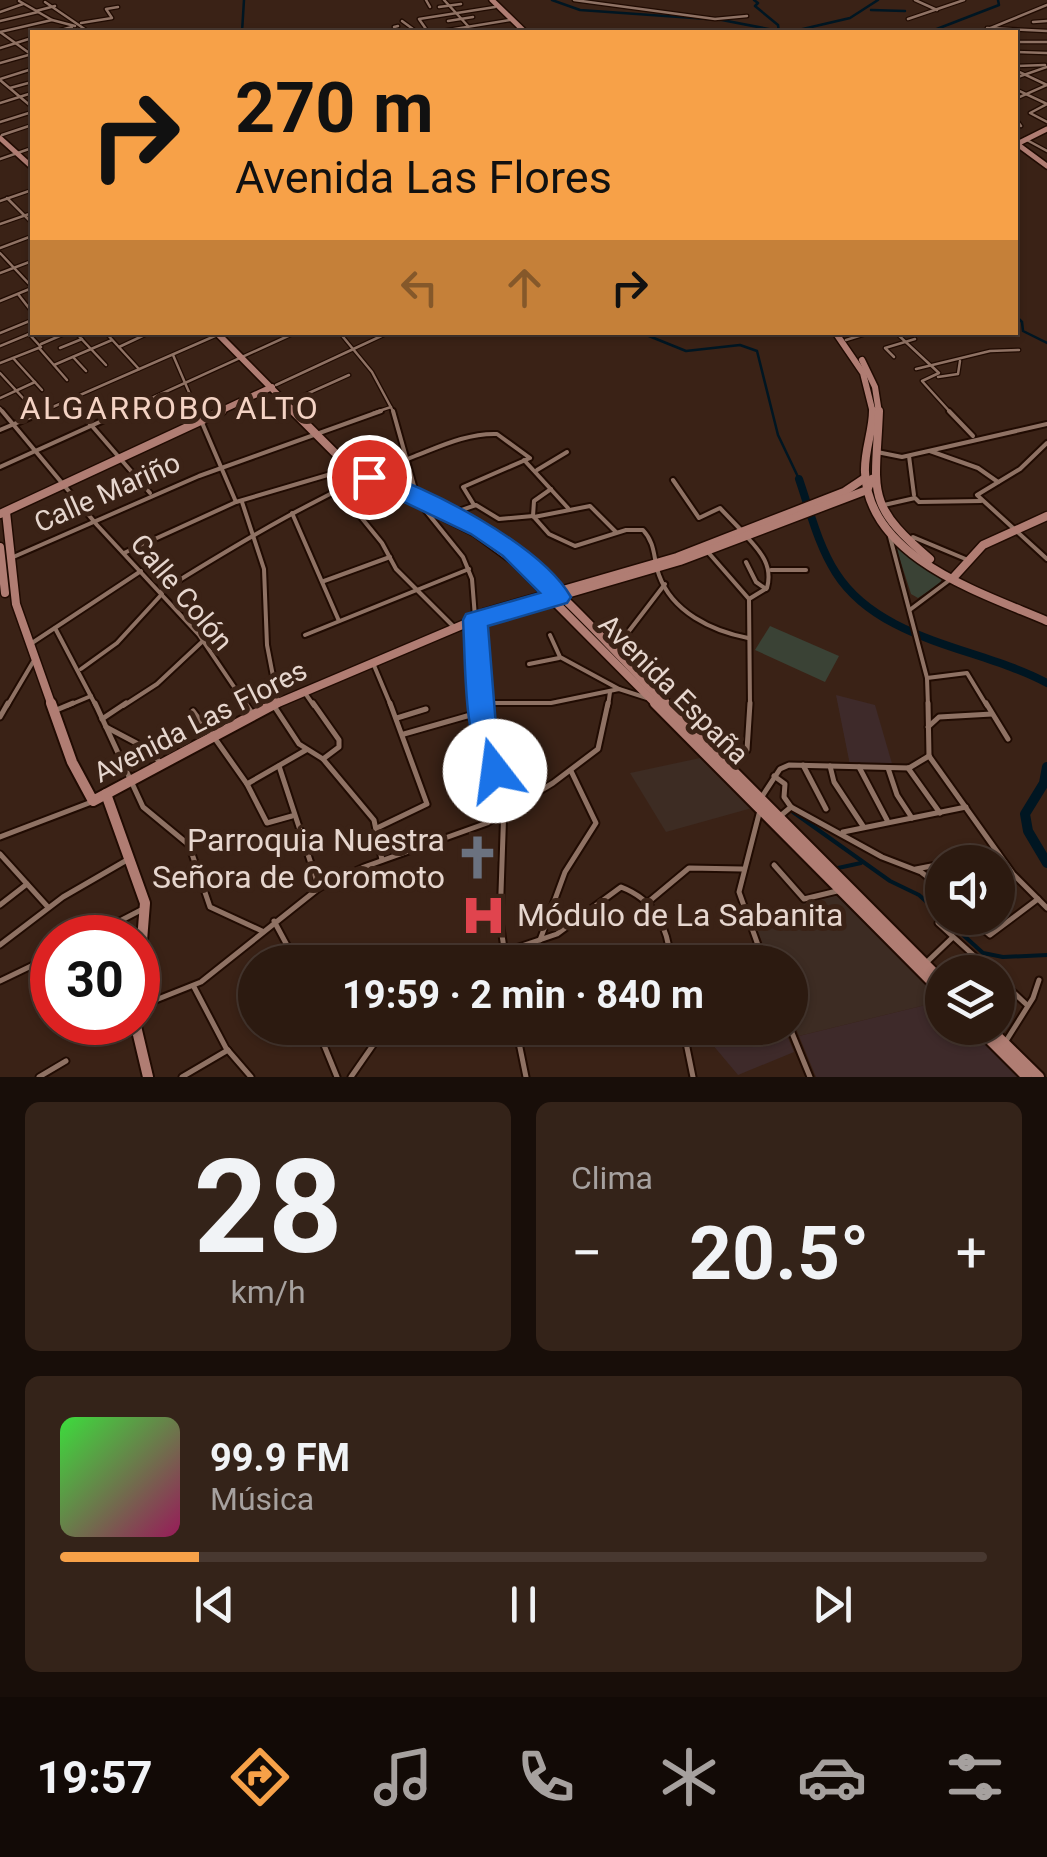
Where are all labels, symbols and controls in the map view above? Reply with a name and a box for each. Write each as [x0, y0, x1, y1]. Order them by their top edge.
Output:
text: 270 m [235, 67, 434, 149]
icon: right [70, 70, 200, 200]
text: Avenida Las Flores [235, 151, 612, 204]
icon: left [392, 260, 447, 315]
icon: ahead [497, 260, 552, 315]
icon: right [602, 260, 657, 315]
district label: ALGARROBO ALTO [20, 389, 320, 427]
pin [327, 435, 412, 520]
street label: Calle Mariño [29, 446, 185, 539]
icon: arrive [342, 450, 397, 505]
street label: Calle Colón [124, 528, 240, 657]
street label: Avenida España [592, 608, 755, 771]
street label: Avenida Las Flores [88, 654, 312, 789]
position arrow [443, 719, 547, 823]
place label: Parroquia Nuestra Señora de Coromoto [152, 821, 445, 896]
church icon: Parroquia Nuestra Señora de Coromoto [454, 834, 502, 882]
map controls [925, 845, 1015, 1045]
button: sound [925, 845, 1015, 935]
hospital icon: Módulo de La Sabanita [460, 891, 508, 939]
place label: Módulo de La Sabanita [517, 896, 843, 934]
speed limit sign: 30 [30, 915, 160, 1045]
button: layers [925, 955, 1015, 1045]
text: 19:59 · 2 min · 840 m [342, 973, 704, 1017]
text: 28 [193, 1131, 343, 1284]
text: Clima [571, 1159, 653, 1197]
text: 20.5° [689, 1209, 869, 1297]
text: − [571, 1221, 602, 1285]
text: + [956, 1221, 987, 1285]
text: km/h [230, 1273, 306, 1311]
text: 99.9 FM [210, 1436, 350, 1480]
text: Música [210, 1480, 314, 1518]
icon: previous [187, 1577, 242, 1632]
icon: pause [496, 1577, 551, 1632]
icon: next [805, 1577, 860, 1632]
icon: directions [225, 1742, 295, 1812]
icon: music [368, 1742, 438, 1812]
icon: phone [511, 1742, 581, 1812]
icon: climate [654, 1742, 724, 1812]
icon: car [797, 1742, 867, 1812]
icon: filters [940, 1742, 1010, 1812]
text: 19:57 [37, 1751, 152, 1804]

